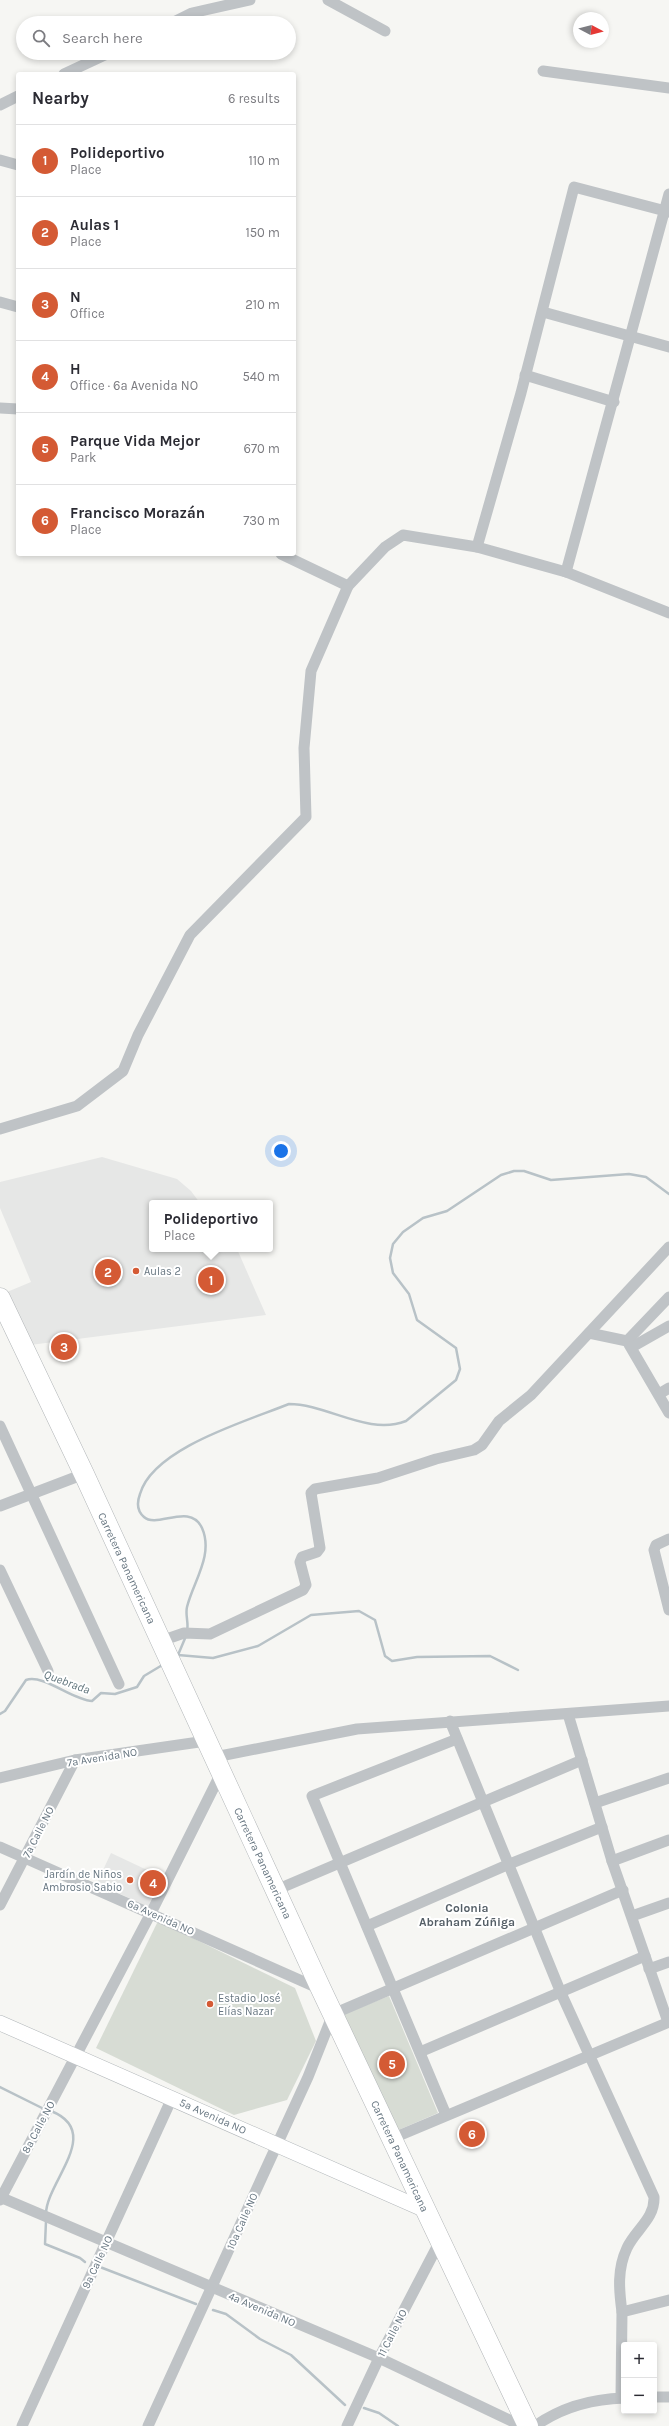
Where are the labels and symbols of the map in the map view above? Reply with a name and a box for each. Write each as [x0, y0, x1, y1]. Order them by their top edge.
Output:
north arrow [573, 12, 609, 48]
your location [271, 1141, 291, 1161]
pin: 2 [95, 1257, 121, 1287]
place label: Aulas 2 [144, 1265, 181, 1278]
pin: 1 [198, 1265, 224, 1295]
marker: Aulas 2 [131, 1266, 141, 1276]
pin: 3 [51, 1332, 77, 1362]
street label: Carretera Panamericana [95, 1510, 158, 1626]
water label: Quebrada [42, 1667, 92, 1697]
street label: 7a Avenida NO [66, 1746, 138, 1769]
street label: 7a Calle NO [20, 1804, 57, 1860]
street label: Carretera Panamericana [231, 1805, 294, 1921]
place label: Jardín de Niños Ambrosio Sabio [43, 1868, 122, 1894]
pin: 4 [140, 1868, 166, 1898]
marker: Jardín de Niños Ambrosio Sabio [125, 1875, 135, 1885]
street label: 6a Avenida NO [125, 1897, 196, 1938]
district label: Colonia Abraham Zúñiga [419, 1901, 515, 1929]
place label: Estadio José Elías Nazar [218, 1992, 281, 2018]
marker: Estadio José Elías Nazar [205, 1999, 215, 2009]
pin: 5 [379, 2049, 405, 2079]
street label: 5a Avenida NO [177, 2096, 248, 2137]
street label: Carretera Panamericana [368, 2098, 431, 2214]
street label: 8a Calle NO [19, 2099, 58, 2156]
pin: 6 [459, 2119, 485, 2149]
street label: 10a Calle NO [224, 2191, 261, 2252]
street label: 9a Calle NO [80, 2234, 115, 2291]
street label: 4a Avenida NO [226, 2289, 297, 2329]
street label: 11 Calle NO [375, 2307, 410, 2359]

